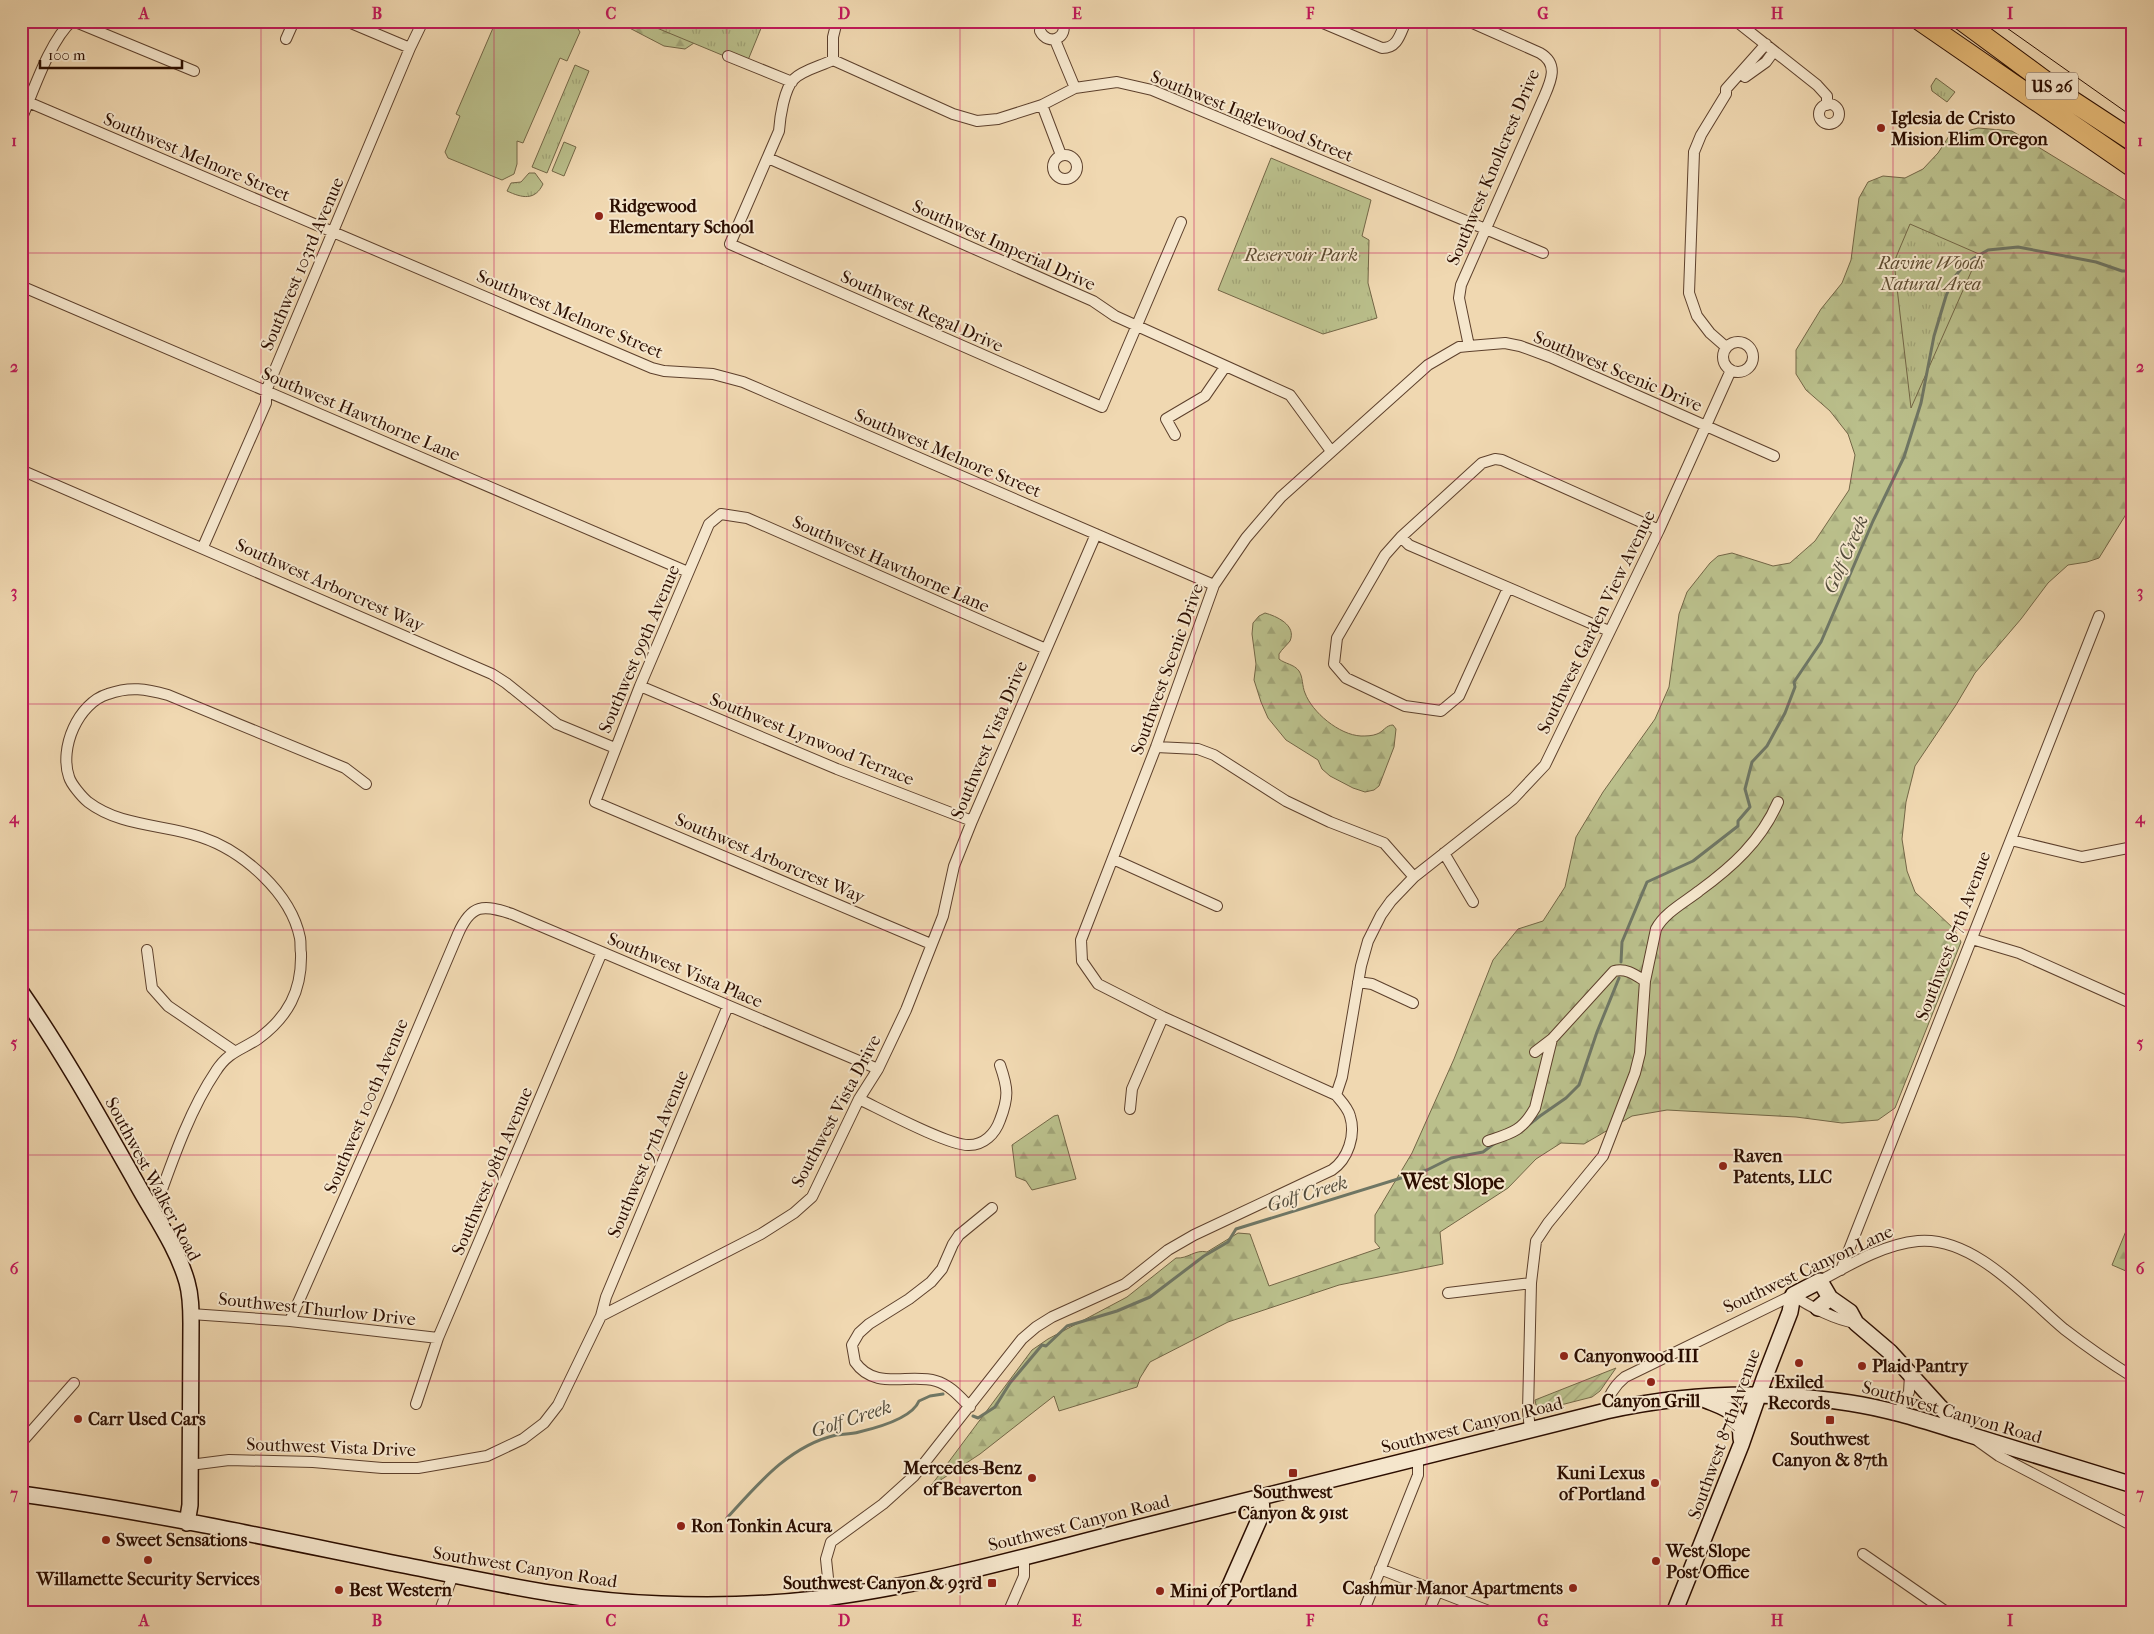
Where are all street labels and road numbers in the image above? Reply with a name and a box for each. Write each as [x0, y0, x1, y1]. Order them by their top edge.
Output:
street label: Southwest Inglewood Street [1147, 66, 1357, 167]
street label: Southwest Knollcrest Drive [1443, 66, 1544, 268]
road number: US 26 [2026, 72, 2078, 100]
street label: Southwest Melnore Street [100, 109, 294, 207]
street label: Southwest 103rd Avenue [256, 174, 349, 354]
street label: Southwest Imperial Drive [909, 196, 1099, 295]
street label: Southwest Melnore Street [473, 266, 667, 364]
street label: Southwest Regal Drive [837, 266, 1007, 357]
street label: Southwest Scenic Drive [1530, 326, 1705, 417]
street label: Southwest Hawthorne Lane [258, 363, 463, 466]
street label: Southwest Melnore Street [851, 405, 1045, 503]
street label: Southwest Garden View Avenue [1533, 507, 1660, 737]
street label: Southwest Hawthorne Lane [789, 511, 993, 618]
street label: Southwest Arborcrest Way [232, 534, 429, 637]
street label: Southwest 99th Avenue [594, 562, 684, 737]
street label: Southwest Scenic Drive [1127, 580, 1208, 758]
street label: Southwest Vista Drive [947, 658, 1032, 822]
street label: Southwest Lynwood Terrace [707, 689, 917, 790]
street label: Southwest Arborcrest Way [672, 809, 869, 909]
street label: Southwest 87th Avenue [1911, 848, 1995, 1024]
street label: Southwest Vista Place [604, 928, 766, 1013]
street label: Southwest 100th Avenue [320, 1015, 413, 1197]
street label: Southwest Vista Drive [787, 1031, 886, 1191]
street label: Southwest 97th Avenue [604, 1067, 693, 1241]
street label: Southwest 98th Avenue [448, 1084, 537, 1258]
street label: Southwest Walker Road [100, 1094, 205, 1265]
street label: Southwest Canyon Lane [1720, 1221, 1896, 1318]
street label: Southwest Thurlow Drive [217, 1289, 417, 1330]
street label: Southwest 87th Avenue [1684, 1346, 1765, 1522]
street label: Southwest Canyon Road [1859, 1377, 2045, 1448]
street label: Southwest Canyon Road [1379, 1393, 1565, 1458]
street label: Southwest Vista Drive [246, 1434, 416, 1461]
street label: Southwest Canyon Road [986, 1491, 1172, 1556]
street label: Southwest Canyon Road [431, 1543, 619, 1592]

